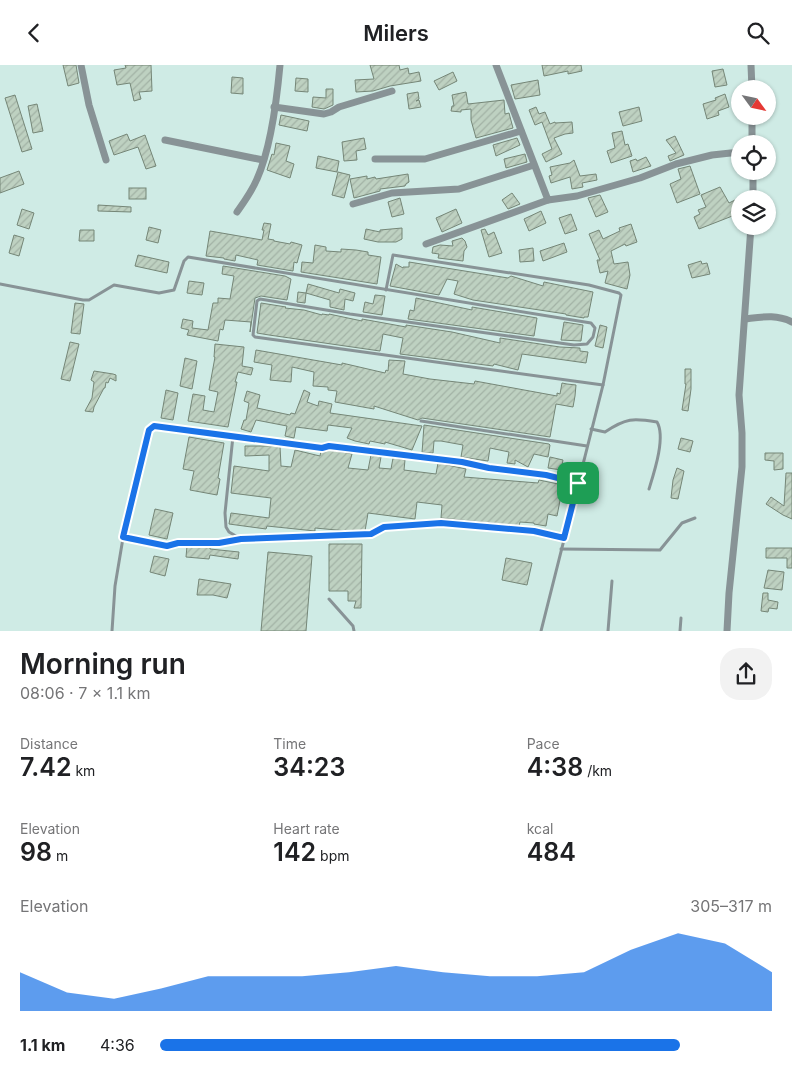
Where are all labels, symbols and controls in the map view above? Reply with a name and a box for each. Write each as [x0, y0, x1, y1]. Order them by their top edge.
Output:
icon: back [20, 19, 48, 47]
icon: search [744, 19, 772, 47]
text: Milers [363, 20, 429, 46]
north arrow [731, 80, 776, 125]
map controls [731, 80, 776, 235]
button: locate [731, 135, 776, 180]
button: layers [731, 190, 776, 235]
pin [557, 462, 599, 504]
icon: arrive [564, 469, 592, 497]
text: Morning run [20, 647, 186, 681]
button: share [720, 648, 772, 700]
text: 08:06 · 7 × 1.1 km [20, 683, 150, 703]
text: Distance [20, 735, 78, 752]
text: Time [273, 735, 306, 752]
text: Pace [527, 735, 560, 752]
text: 7.42 [20, 752, 71, 782]
text: 34:23 [273, 752, 345, 782]
text: 4:38 [527, 752, 583, 782]
text: km [71, 762, 95, 779]
text: /km [583, 762, 612, 779]
text: Elevation [20, 820, 80, 837]
text: Heart rate [273, 820, 340, 837]
text: kcal [527, 820, 553, 837]
text: 98 [20, 837, 52, 867]
text: 142 [273, 837, 316, 867]
text: 484 [527, 837, 576, 867]
text: m [52, 847, 68, 864]
text: bpm [316, 847, 350, 864]
text: Elevation [20, 896, 89, 916]
text: 305–317 m [690, 896, 772, 916]
text: 1.1 km [20, 1035, 65, 1055]
text: 4:36 [100, 1035, 135, 1055]

